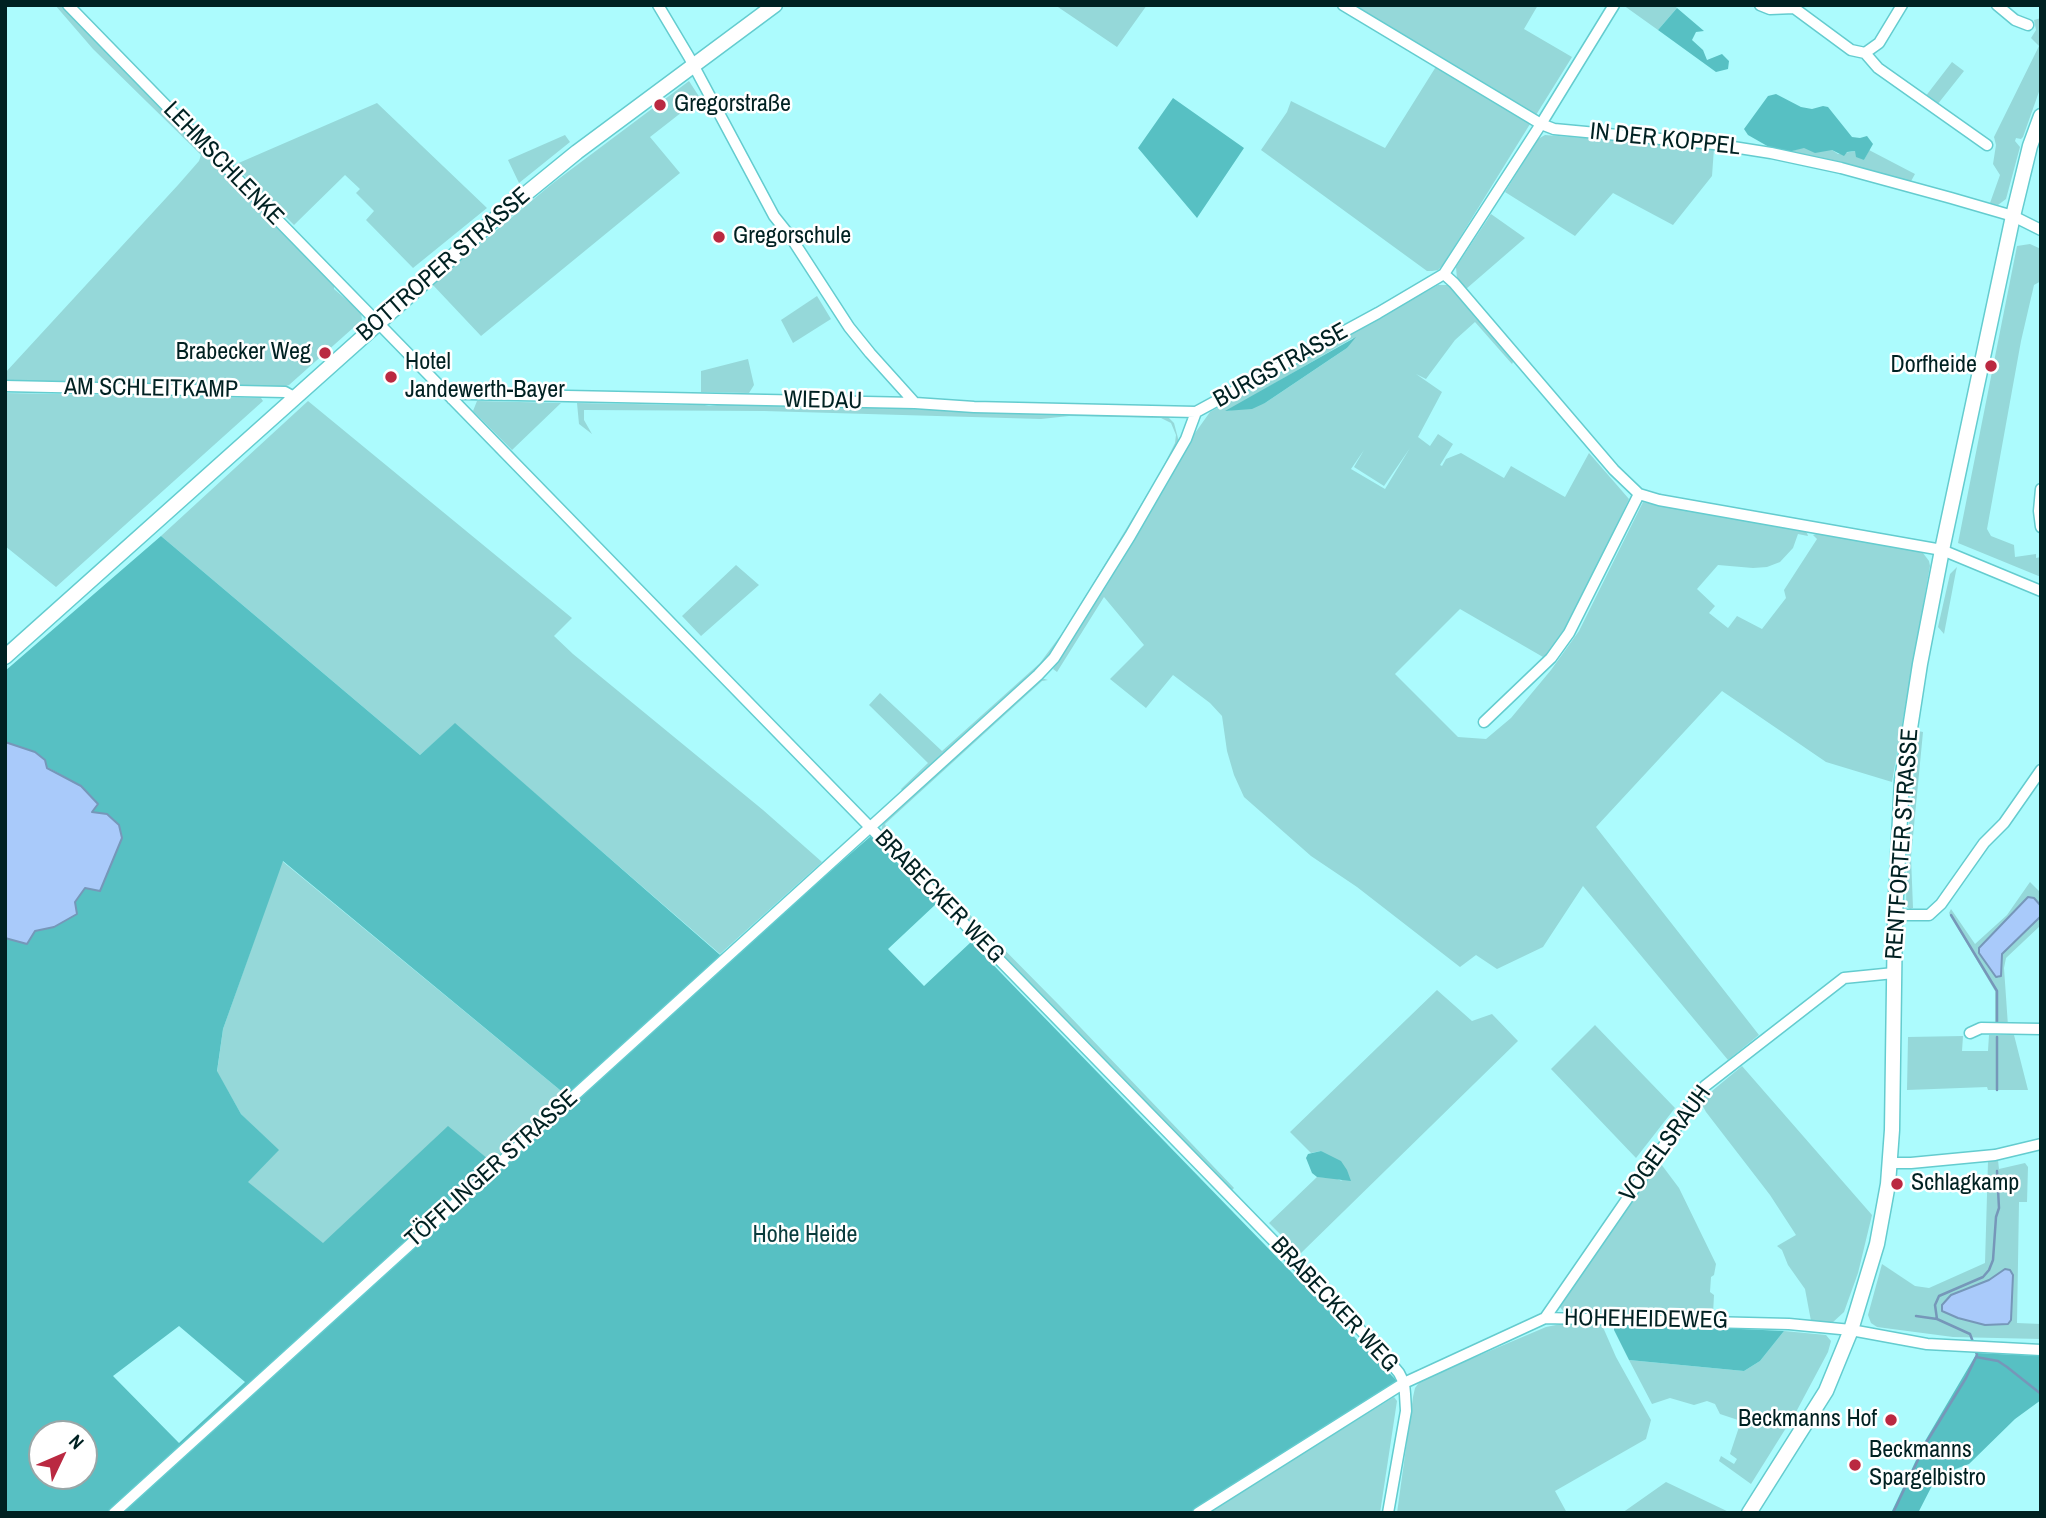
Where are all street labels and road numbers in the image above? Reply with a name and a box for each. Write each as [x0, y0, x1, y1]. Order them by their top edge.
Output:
street label: LEHMSCHLENKE [157, 96, 289, 232]
street label: IN DER KOPPEL [1588, 118, 1742, 162]
street label: BOTTROPER STRASSE [352, 182, 536, 348]
street label: BURGSTRASSE [1209, 317, 1353, 415]
street label: AM SCHLEITKAMP [64, 373, 238, 405]
street label: WIEDAU [783, 386, 863, 416]
street label: RENTFORTER STRASSE [1881, 728, 1925, 960]
street label: BRABECKER WEG [868, 824, 1010, 970]
street label: VOGELSRAUH [1614, 1080, 1718, 1208]
street label: TÖFFLINGER STRASSE [400, 1084, 584, 1254]
street label: BRABECKER WEG [1264, 1232, 1404, 1378]
street label: HOHEHEIDEWEG [1564, 1304, 1728, 1336]

